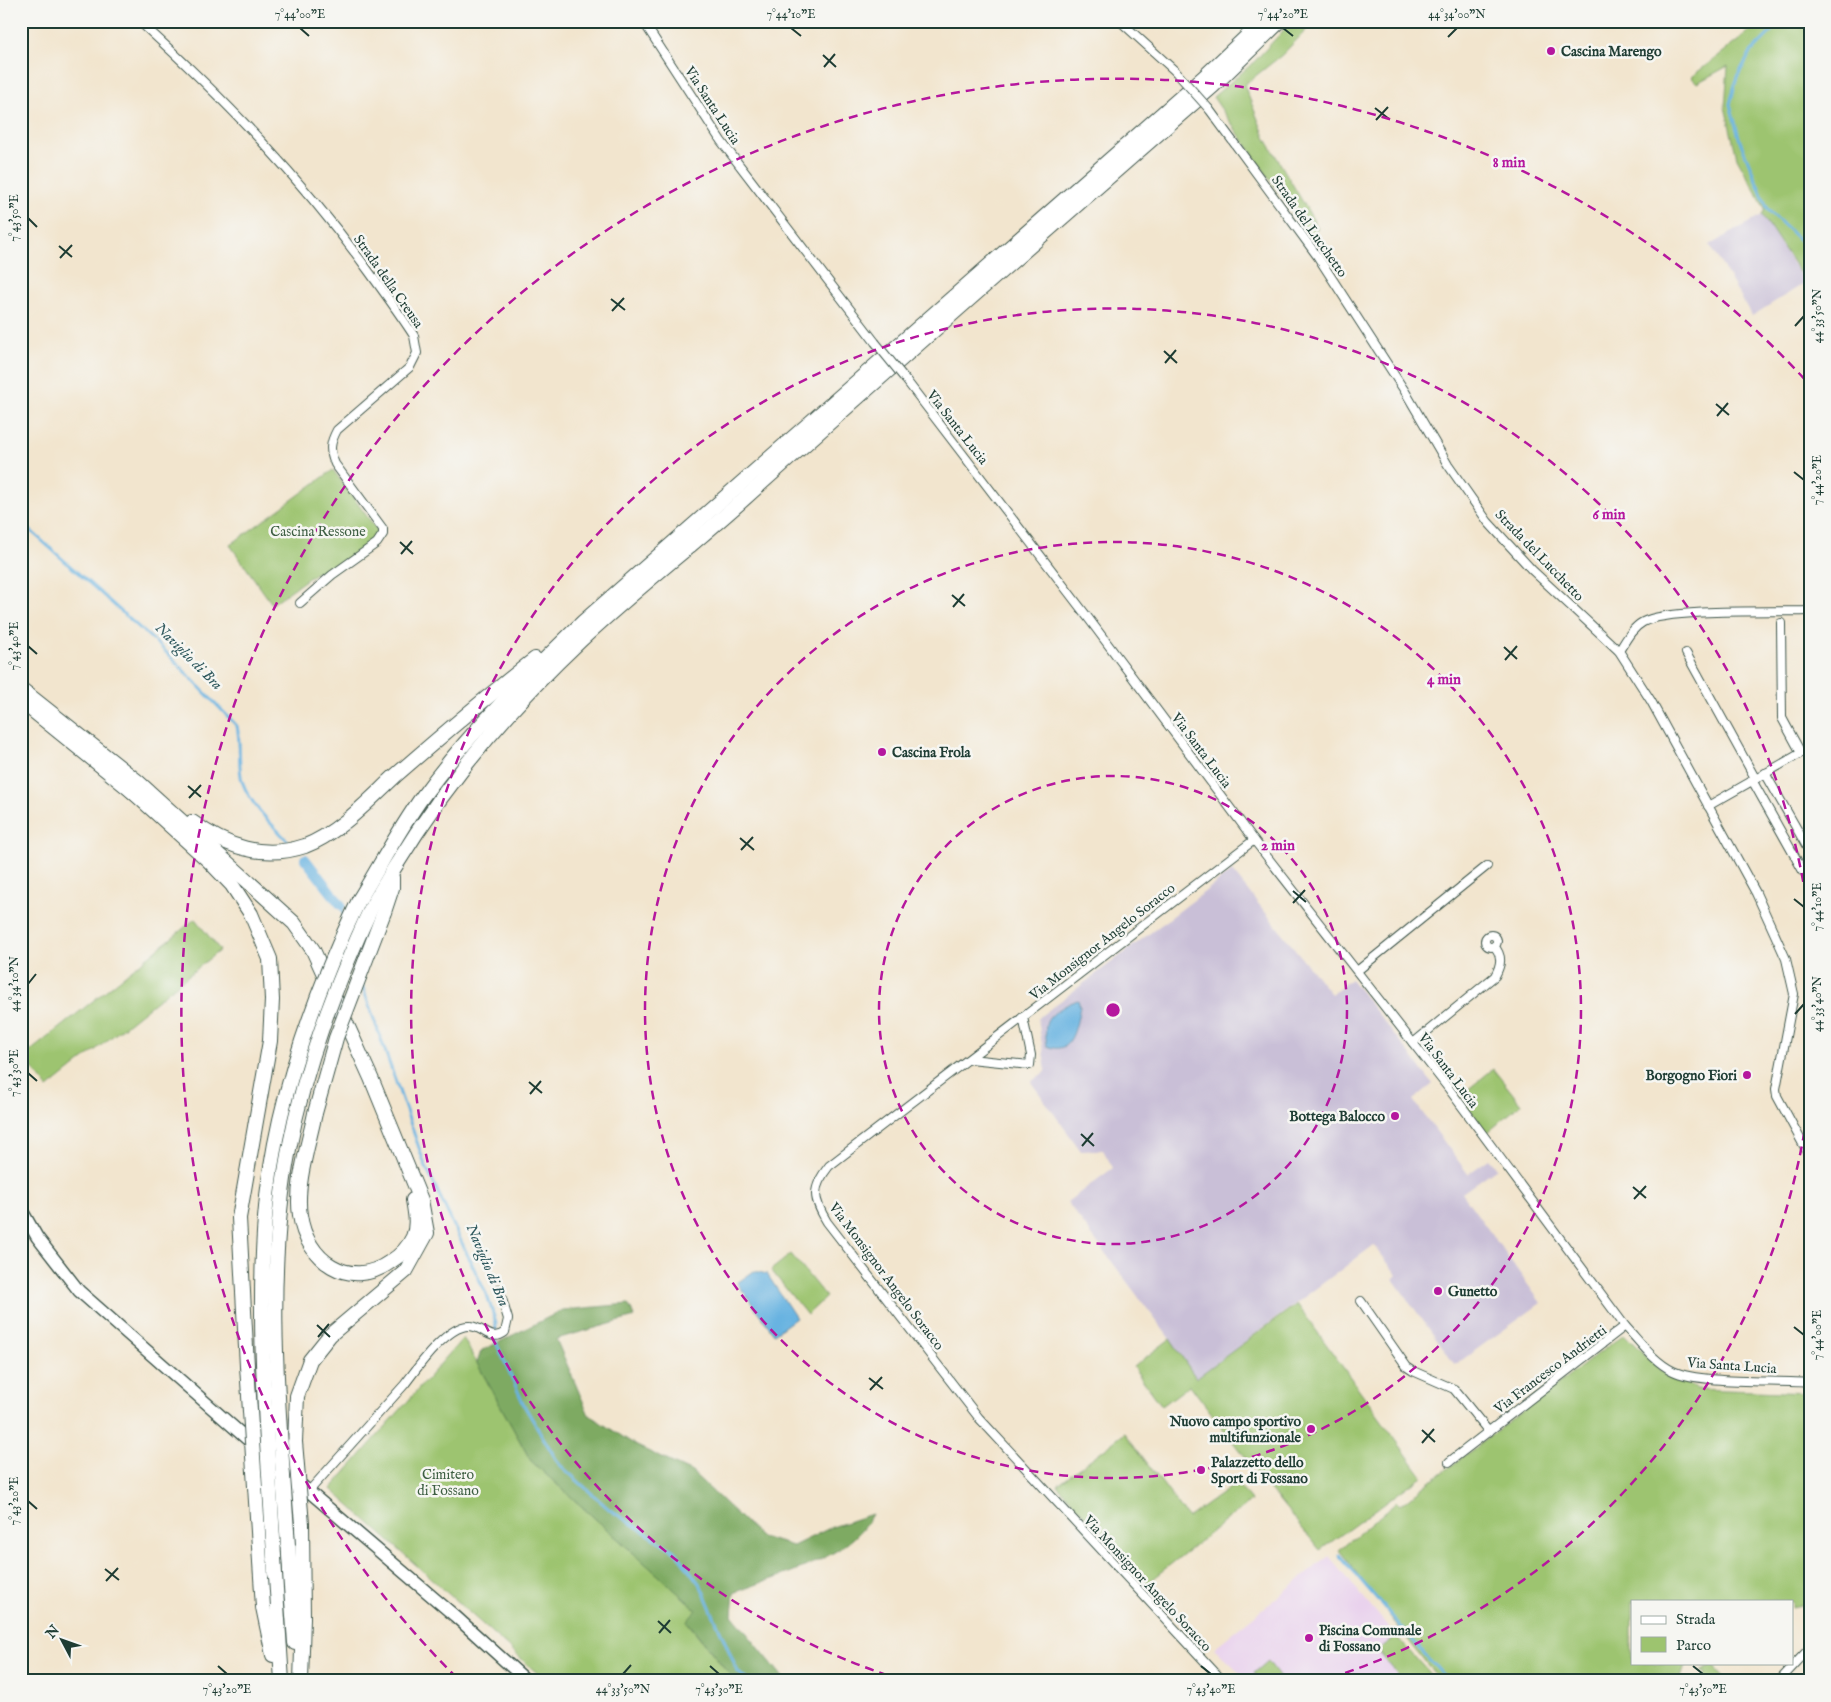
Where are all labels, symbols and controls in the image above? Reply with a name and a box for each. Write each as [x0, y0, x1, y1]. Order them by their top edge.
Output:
text: 7°44'00"E [275, 7, 325, 22]
text: 7°44'10"E [766, 7, 816, 22]
text: 7°44'20"E [1258, 7, 1308, 22]
text: 44°34'00"N [1428, 7, 1486, 22]
place label: Cascina Marengo [1561, 43, 1662, 61]
marker: Cascina Marengo [1545, 45, 1557, 57]
street label: Via Santa Lucia [680, 62, 745, 149]
text: 8 min [1493, 153, 1525, 172]
street label: Strada del Lucchetto [1267, 172, 1351, 282]
text: 7°43'50"E [7, 194, 22, 242]
street label: Strada della Creusa [349, 231, 428, 333]
text: 44°33'50"N [1810, 288, 1825, 343]
street label: Via Santa Lucia [922, 386, 992, 469]
text: 7°44'20"E [1810, 455, 1825, 505]
text: 6 min [1592, 505, 1626, 524]
street label: Strada del Lucchetto [1491, 506, 1588, 606]
park label: Cascina Ressone [270, 523, 366, 541]
water label: Naviglio di Bra [150, 619, 227, 695]
text: 7°43'40"E [7, 621, 22, 671]
text: 4 min [1427, 670, 1461, 689]
street label: Via Santa Lucia [1166, 709, 1236, 793]
place label: Cascina Frola [892, 744, 971, 762]
marker: Cascina Frola [876, 746, 888, 758]
text: 2 min [1261, 836, 1295, 855]
street label: Via Monsignor Angelo Soracco [1025, 879, 1179, 1005]
text: 7°44'10"E [1810, 882, 1825, 932]
text: 44°34'10"N [7, 955, 22, 1012]
text: 44°33'40"N [1810, 975, 1825, 1032]
centre of rings [1104, 1001, 1122, 1019]
street label: Via Santa Lucia [1413, 1029, 1483, 1113]
text: 7°43'30"E [7, 1049, 22, 1097]
place label: Borgogno Fiori [1645, 1067, 1737, 1085]
marker: Borgogno Fiori [1741, 1069, 1753, 1081]
place label: Bottega Balocco [1289, 1108, 1385, 1126]
marker: Bottega Balocco [1389, 1110, 1401, 1122]
street label: Via Monsignor Angelo Soracco [824, 1198, 948, 1354]
water label: Naviglio di Bra [461, 1221, 514, 1310]
place label: Gunetto [1448, 1283, 1498, 1301]
marker: Gunetto [1432, 1285, 1444, 1297]
text: 7°44'00"E [1810, 1310, 1825, 1360]
street label: Via Francesco Andrietti [1490, 1321, 1611, 1419]
street label: Via Santa Lucia [1686, 1354, 1778, 1378]
place label: Nuovo campo sportivo multifunzionale [1169, 1413, 1302, 1447]
marker: Nuovo campo sportivo multifunzionale [1305, 1423, 1317, 1435]
place label: Palazzetto dello Sport di Fossano [1211, 1454, 1308, 1488]
marker: Palazzetto dello Sport di Fossano [1195, 1464, 1207, 1476]
park label: Cimitero di Fossano [417, 1466, 479, 1500]
text: 7°43'20"E [7, 1477, 22, 1525]
street label: Via Monsignor Angelo Soracco [1079, 1511, 1216, 1656]
legend [1631, 1600, 1794, 1664]
text: Strada [1676, 1610, 1716, 1629]
north arrow [38, 1614, 88, 1664]
text: N [42, 1622, 64, 1643]
place label: Piscina Comunale di Fossano [1319, 1622, 1422, 1656]
marker: Piscina Comunale di Fossano [1303, 1632, 1315, 1644]
text: Parco [1676, 1636, 1711, 1655]
text: 7°43'20"E [203, 1682, 251, 1697]
text: 44°33'50"N [596, 1682, 651, 1697]
text: 7°43'30"E [695, 1682, 743, 1697]
text: 7°43'40"E [1186, 1682, 1236, 1697]
text: 7°43'50"E [1679, 1682, 1727, 1697]

